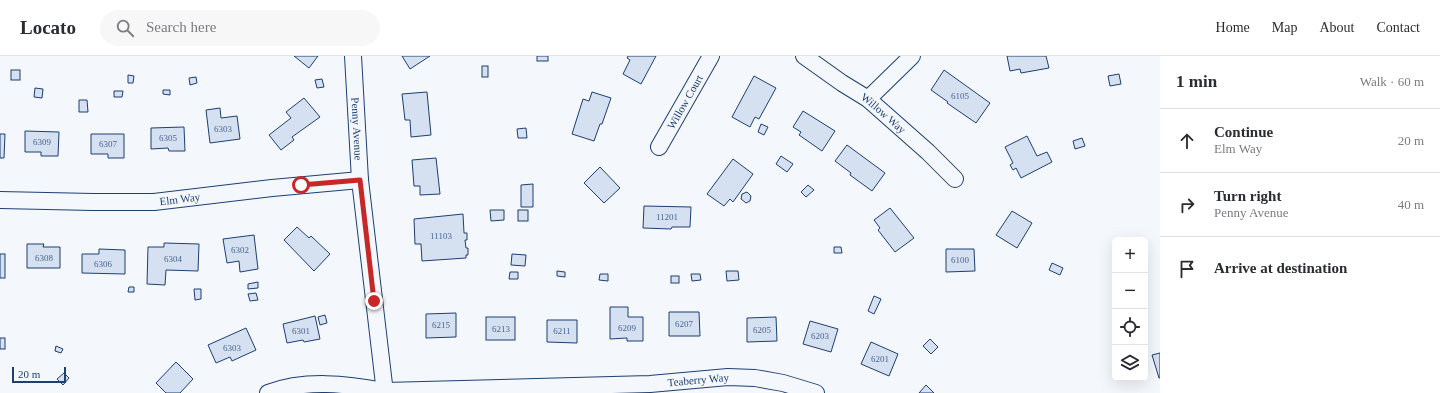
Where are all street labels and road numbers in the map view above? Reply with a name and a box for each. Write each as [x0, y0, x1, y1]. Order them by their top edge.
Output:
street label: Willow Court [665, 73, 705, 131]
street label: Willow Way [859, 90, 909, 136]
street label: Penny Avenue [349, 97, 365, 161]
street label: Elm Way [159, 191, 201, 207]
street label: Teaberry Way [667, 371, 730, 388]

